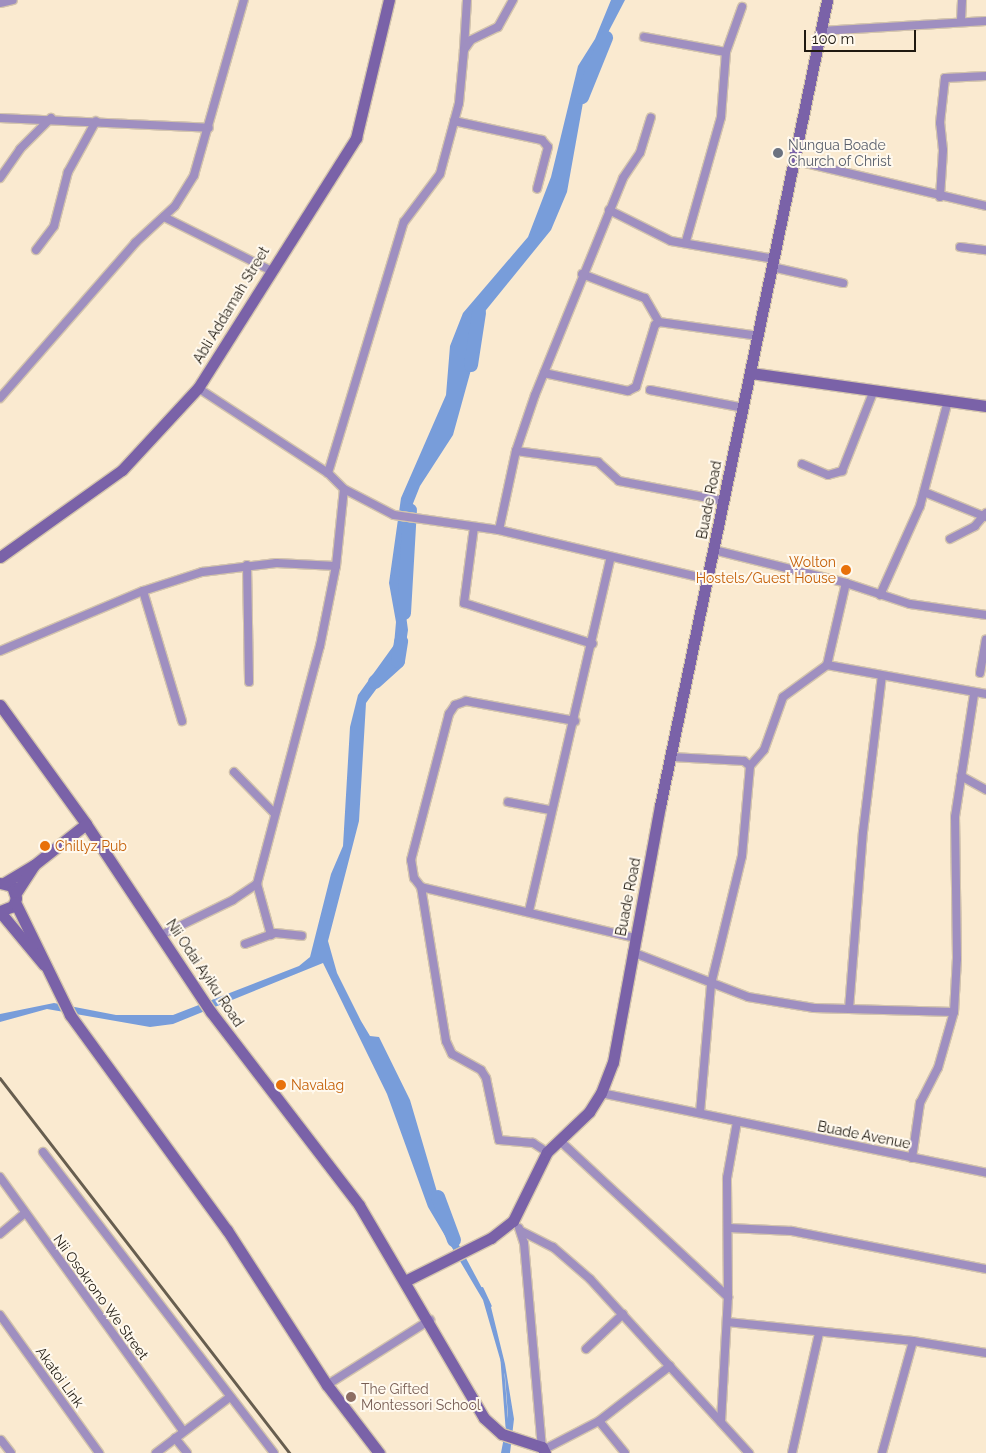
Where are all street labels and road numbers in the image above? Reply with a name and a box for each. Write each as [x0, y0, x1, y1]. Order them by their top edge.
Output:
street label: Abli Addamah Street [189, 243, 273, 367]
street label: Buade Road [693, 459, 725, 541]
street label: Buade Road [612, 856, 644, 938]
street label: Nii Odai Ayiku Road [163, 916, 247, 1030]
street label: Buade Avenue [816, 1118, 912, 1152]
street label: Nii Osokrono We Street [50, 1231, 152, 1363]
street label: Akatoi Link [32, 1343, 88, 1411]

